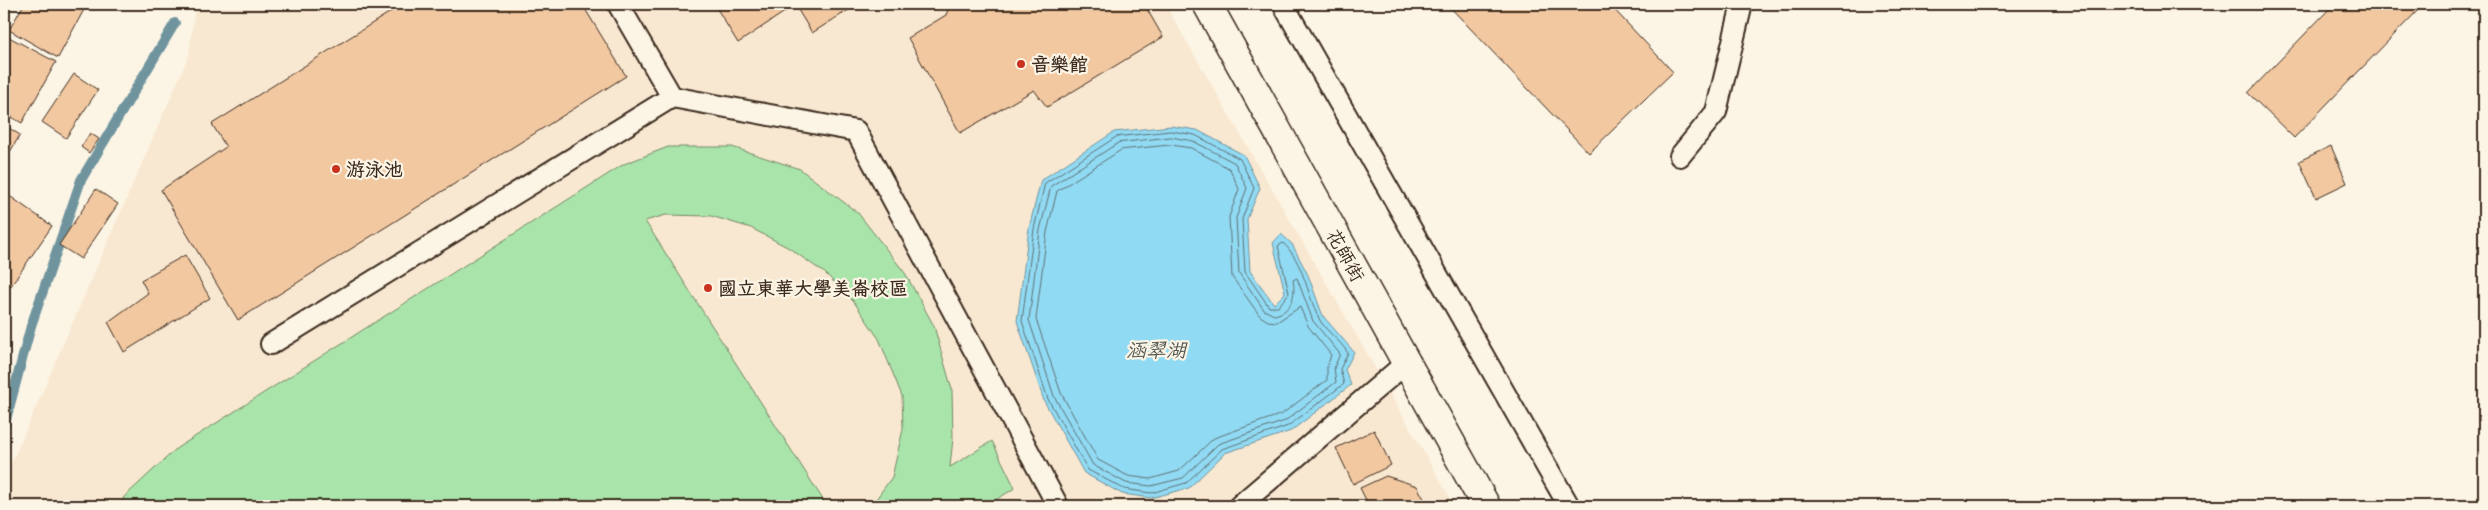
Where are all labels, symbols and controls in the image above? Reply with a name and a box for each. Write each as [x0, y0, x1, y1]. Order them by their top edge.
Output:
place label: 音樂館 [1031, 54, 1088, 81]
marker: 音樂館 [1015, 58, 1027, 70]
place label: 游泳池 [346, 159, 403, 186]
marker: 游泳池 [330, 163, 342, 175]
street label: 花師街 [1317, 225, 1369, 288]
place label: 國立東華大學美崙校區 [718, 278, 908, 305]
marker: 國立東華大學美崙校區 [702, 282, 714, 294]
water label: 涵翠湖 [1126, 339, 1188, 367]

